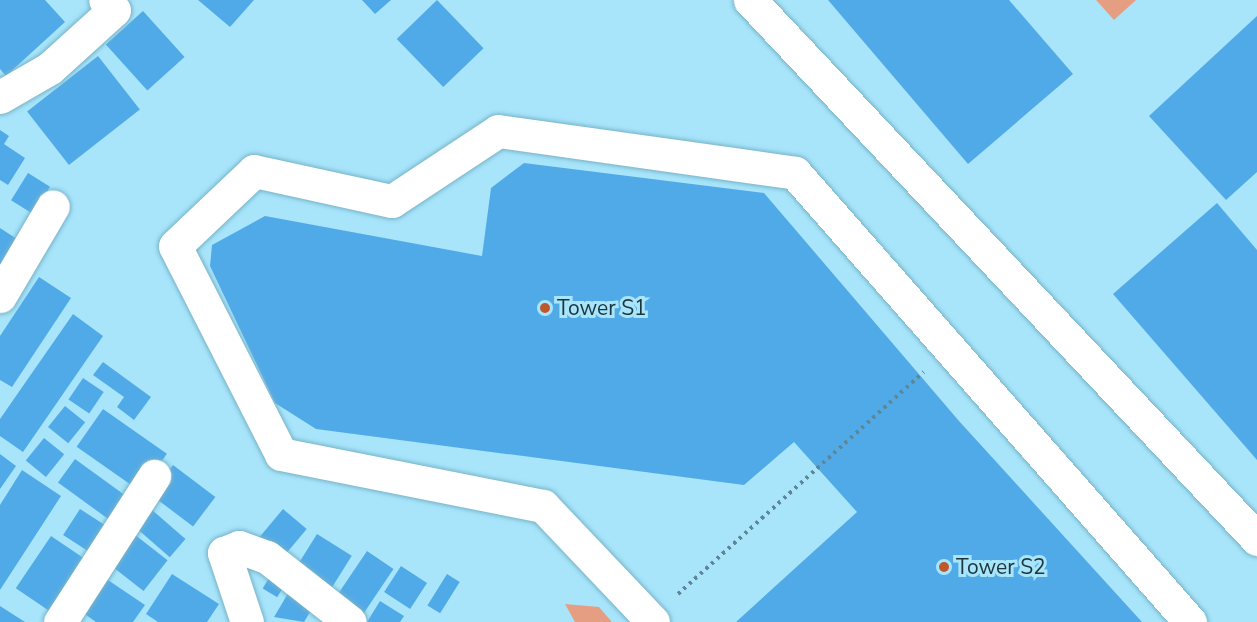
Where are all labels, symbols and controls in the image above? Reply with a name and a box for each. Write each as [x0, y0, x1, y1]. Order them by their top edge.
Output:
place label: Tower S1 [557, 295, 647, 321]
marker: Tower S1 [538, 301, 552, 315]
place label: Tower S2 [956, 554, 1046, 580]
marker: Tower S2 [937, 560, 951, 574]

